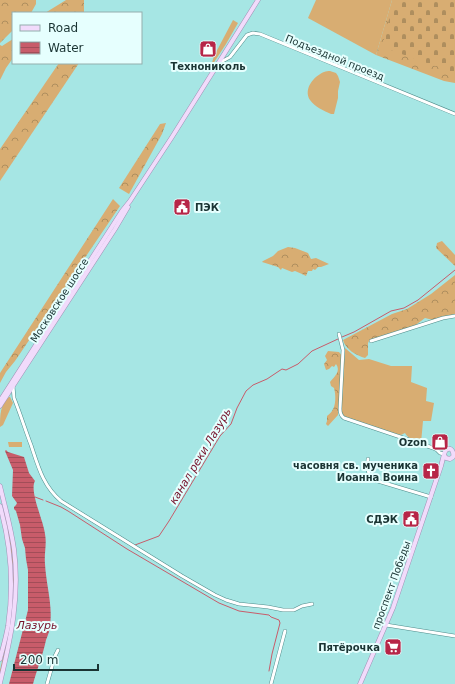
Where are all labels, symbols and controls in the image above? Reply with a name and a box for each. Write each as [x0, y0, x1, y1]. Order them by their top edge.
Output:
legend [12, 12, 142, 64]
text: Road [48, 21, 78, 35]
street label: Подъездной проезд [284, 33, 386, 82]
shop icon: Технониколь [198, 39, 218, 59]
text: Water [48, 41, 84, 55]
place label: Технониколь [170, 61, 246, 72]
public building icon: ПЭК [172, 197, 192, 217]
place label: ПЭК [195, 202, 220, 213]
street label: Московское шоссе [28, 256, 91, 344]
water label: канал реки Лазурь [167, 406, 234, 507]
shop icon: Ozon [430, 432, 450, 452]
place label: Ozon [399, 437, 427, 448]
place label: часовня св. мученика Иоанна Воина [293, 460, 418, 483]
church icon: часовня св. мученика Иоанна Воина [421, 461, 441, 481]
public building icon: СДЭК [401, 509, 421, 529]
place label: СДЭК [366, 514, 399, 525]
street label: проспект Победы [370, 540, 413, 631]
water label: Лазурь [16, 619, 57, 632]
supermarket icon: Пятёрочка [383, 637, 403, 657]
place label: Пятёрочка [318, 642, 380, 653]
scale bar [14, 646, 98, 672]
text: 200 m [20, 653, 58, 667]

